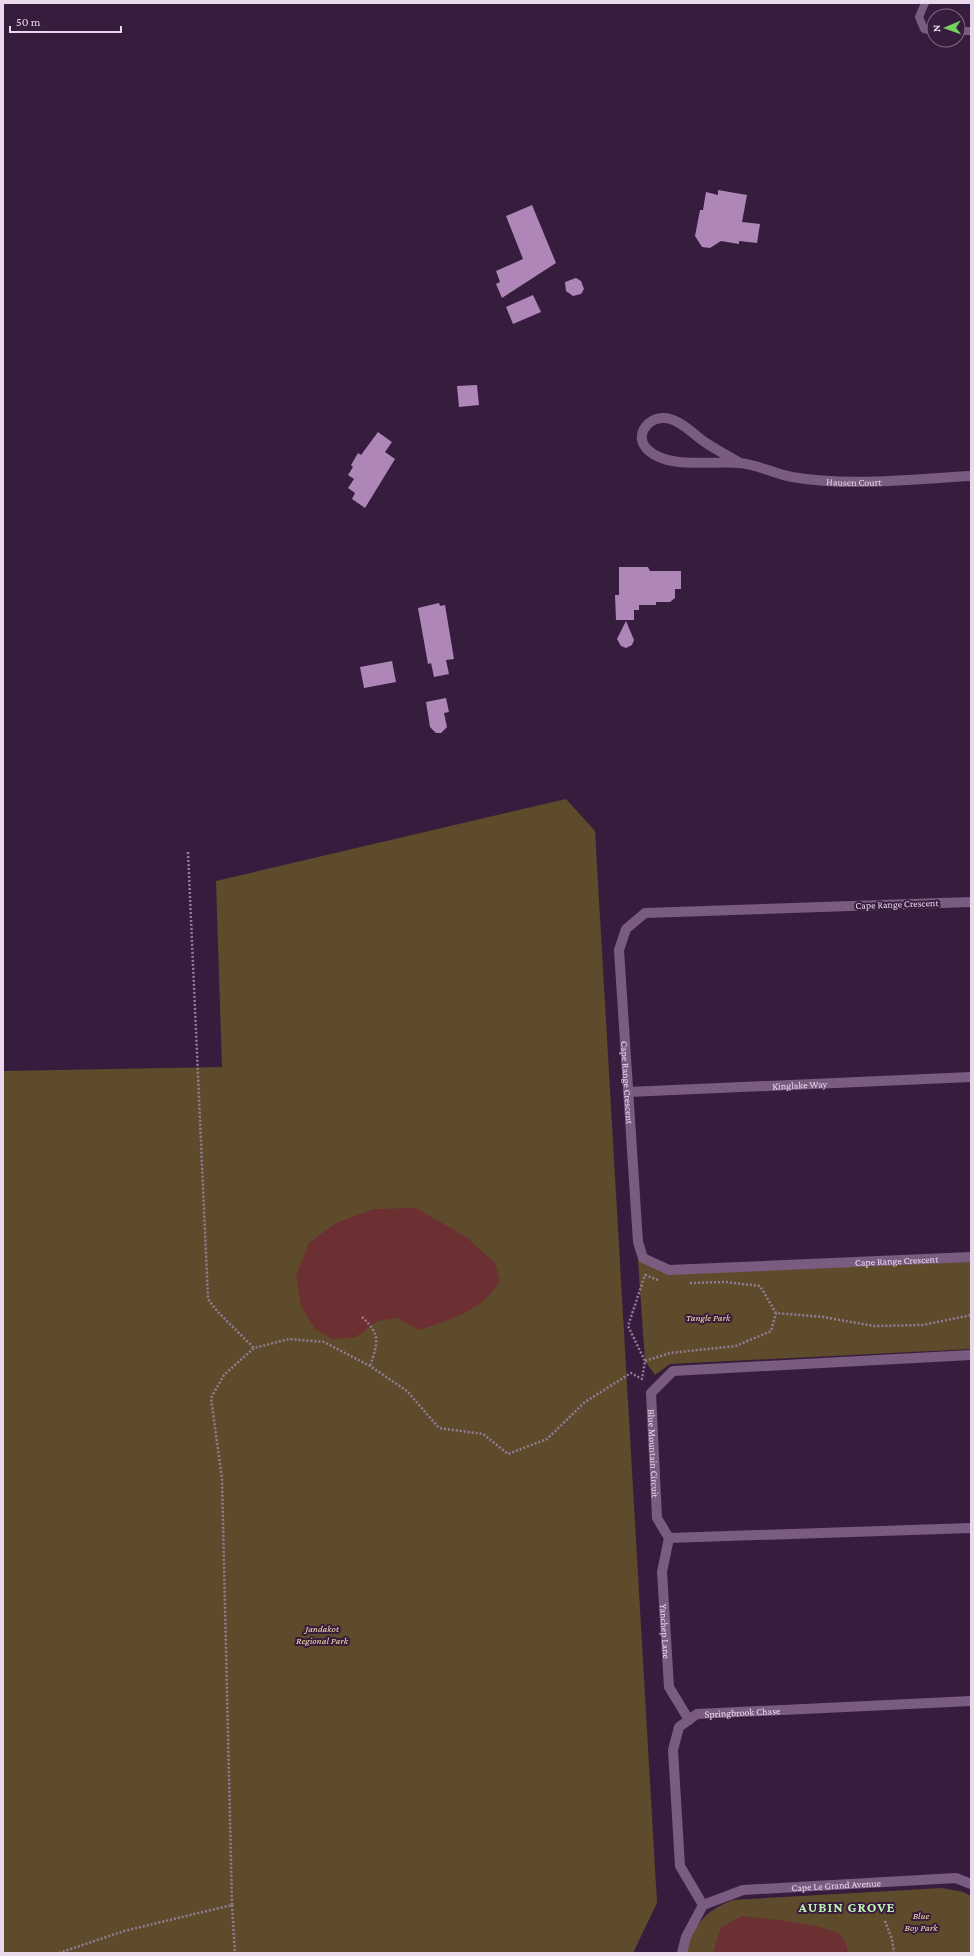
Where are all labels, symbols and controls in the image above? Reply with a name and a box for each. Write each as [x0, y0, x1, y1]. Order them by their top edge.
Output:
scale bar [10, 8, 121, 34]
north arrow [926, 8, 966, 48]
text: 50 m [16, 15, 41, 29]
text: N [930, 24, 942, 32]
street label: Hausen Court [826, 476, 882, 487]
street label: Cape Range Crescent [855, 897, 939, 911]
street label: Cape Range Crescent [619, 1041, 636, 1125]
street label: Kinglake Way [772, 1078, 828, 1091]
street label: Cape Range Crescent [855, 1253, 939, 1267]
park label: Tangle Park [686, 1312, 731, 1323]
street label: Blue Mountain Circuit [646, 1409, 662, 1499]
street label: Yanchep Lane [658, 1603, 673, 1660]
park label: Jandakot Regional Park [296, 1623, 349, 1646]
street label: Springbrook Chase [704, 1705, 781, 1719]
street label: Cape Le Grand Avenue [791, 1877, 882, 1893]
district label: AUBIN GROVE [797, 1899, 896, 1915]
park label: Blue Boy Park [904, 1910, 938, 1933]

